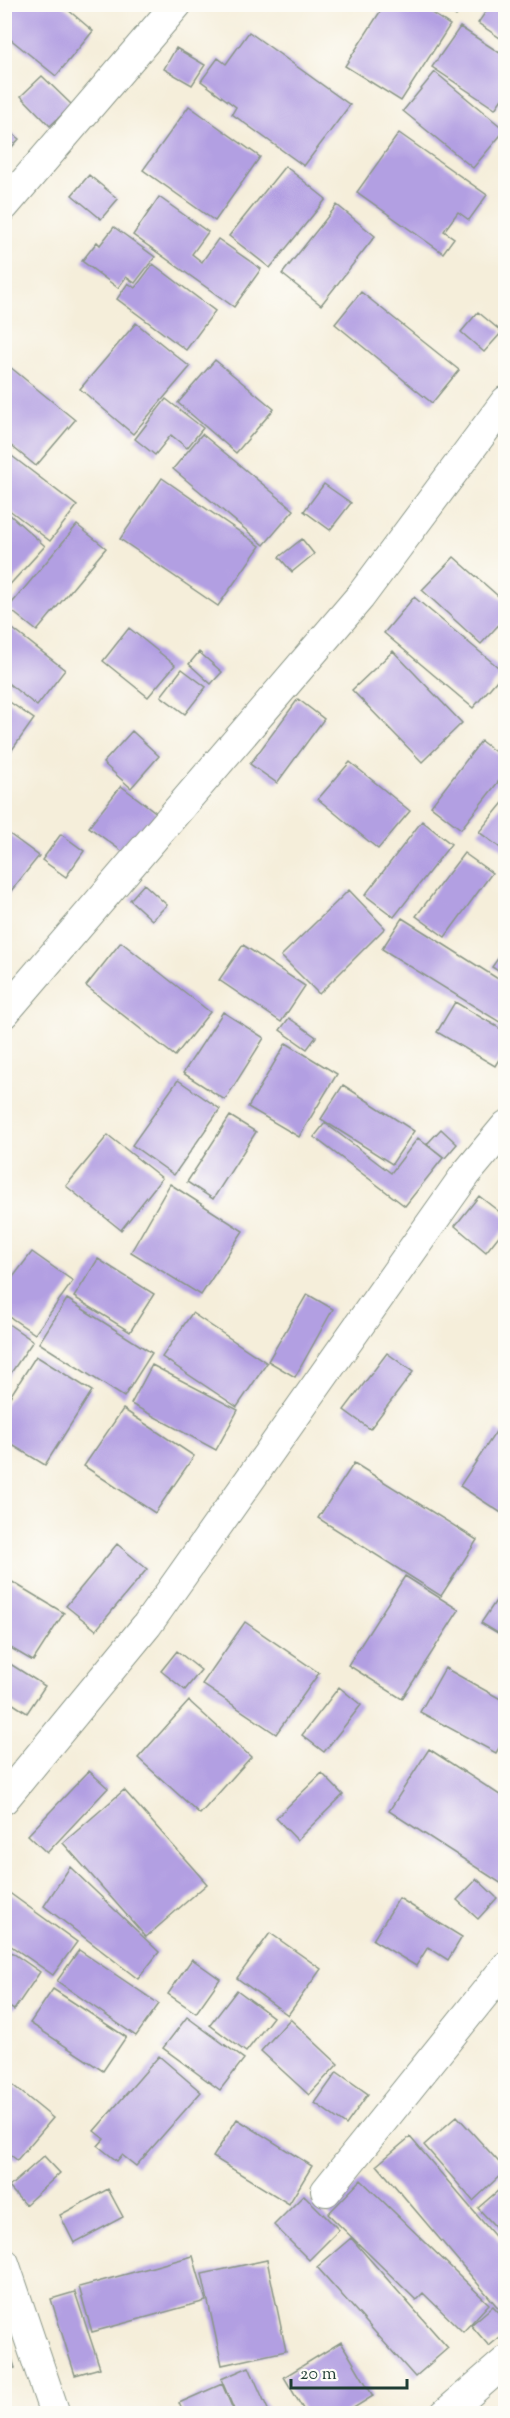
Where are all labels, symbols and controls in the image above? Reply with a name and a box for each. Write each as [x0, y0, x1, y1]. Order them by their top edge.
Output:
scale bar [291, 2352, 406, 2390]
text: 20 m [300, 2362, 337, 2388]

